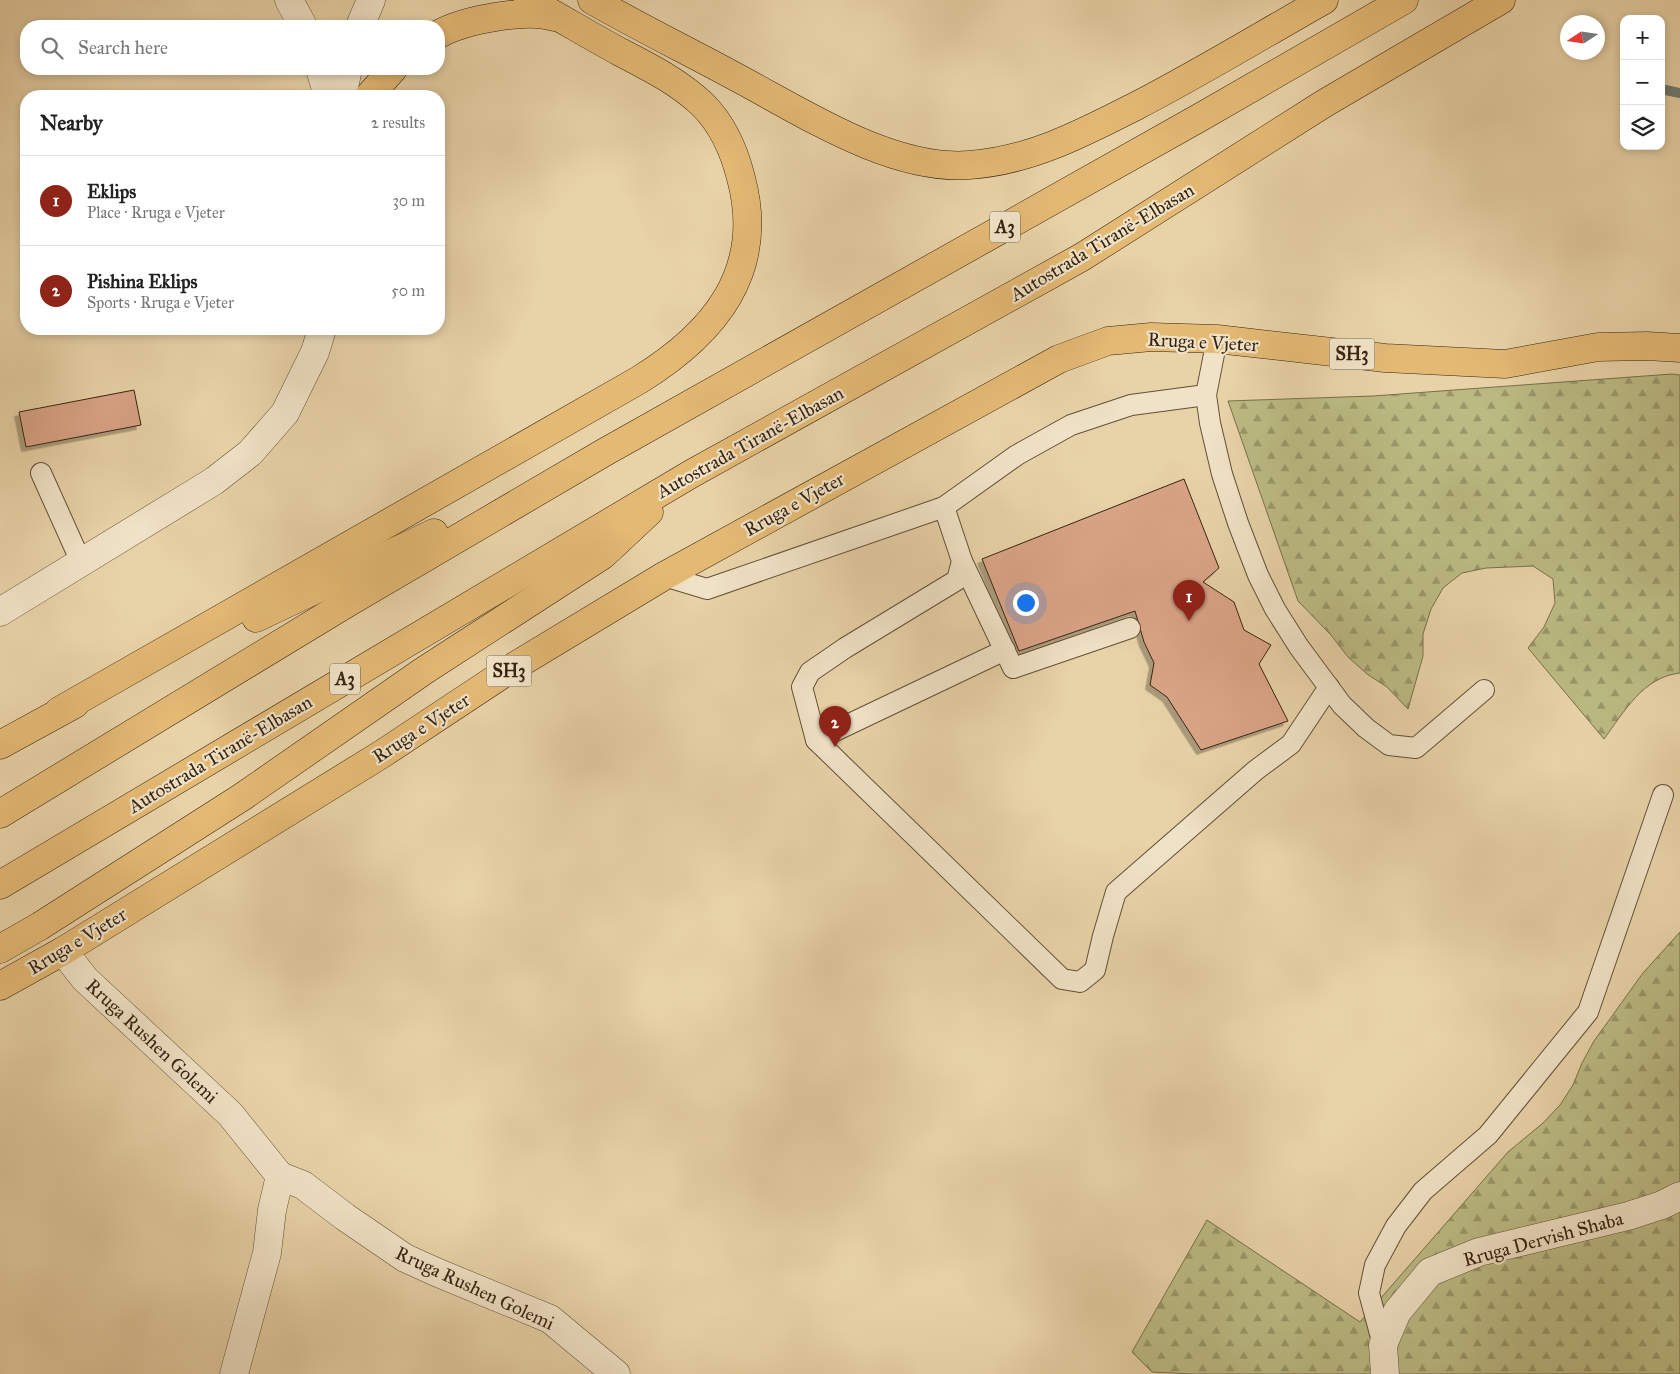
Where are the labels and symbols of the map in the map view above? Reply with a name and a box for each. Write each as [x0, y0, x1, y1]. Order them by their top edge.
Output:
north arrow [1560, 15, 1605, 60]
street label: Autostrada Tiranë-Elbasan [1005, 178, 1198, 307]
road number: A3 [990, 212, 1020, 242]
street label: Rruga e Vjeter [1147, 328, 1260, 357]
road number: SH3 [1330, 338, 1374, 369]
street label: Autostrada Tiranë-Elbasan [652, 381, 848, 504]
street label: Rruga e Vjeter [740, 467, 849, 542]
pin: 1 [1173, 580, 1205, 621]
your location [1013, 590, 1039, 616]
road number: SH3 [486, 656, 532, 686]
road number: A3 [330, 664, 360, 694]
street label: Rruga e Vjeter [368, 688, 475, 769]
street label: Autostrada Tiranë-Elbasan [123, 690, 316, 819]
pin: 2 [819, 706, 851, 747]
street label: Rruga e Vjeter [23, 902, 132, 980]
street label: Rruga Rushen Golemi [80, 974, 223, 1109]
street label: Rruga Dervish Shaba [1460, 1206, 1627, 1272]
street label: Rruga Rushen Golemi [392, 1241, 558, 1336]

